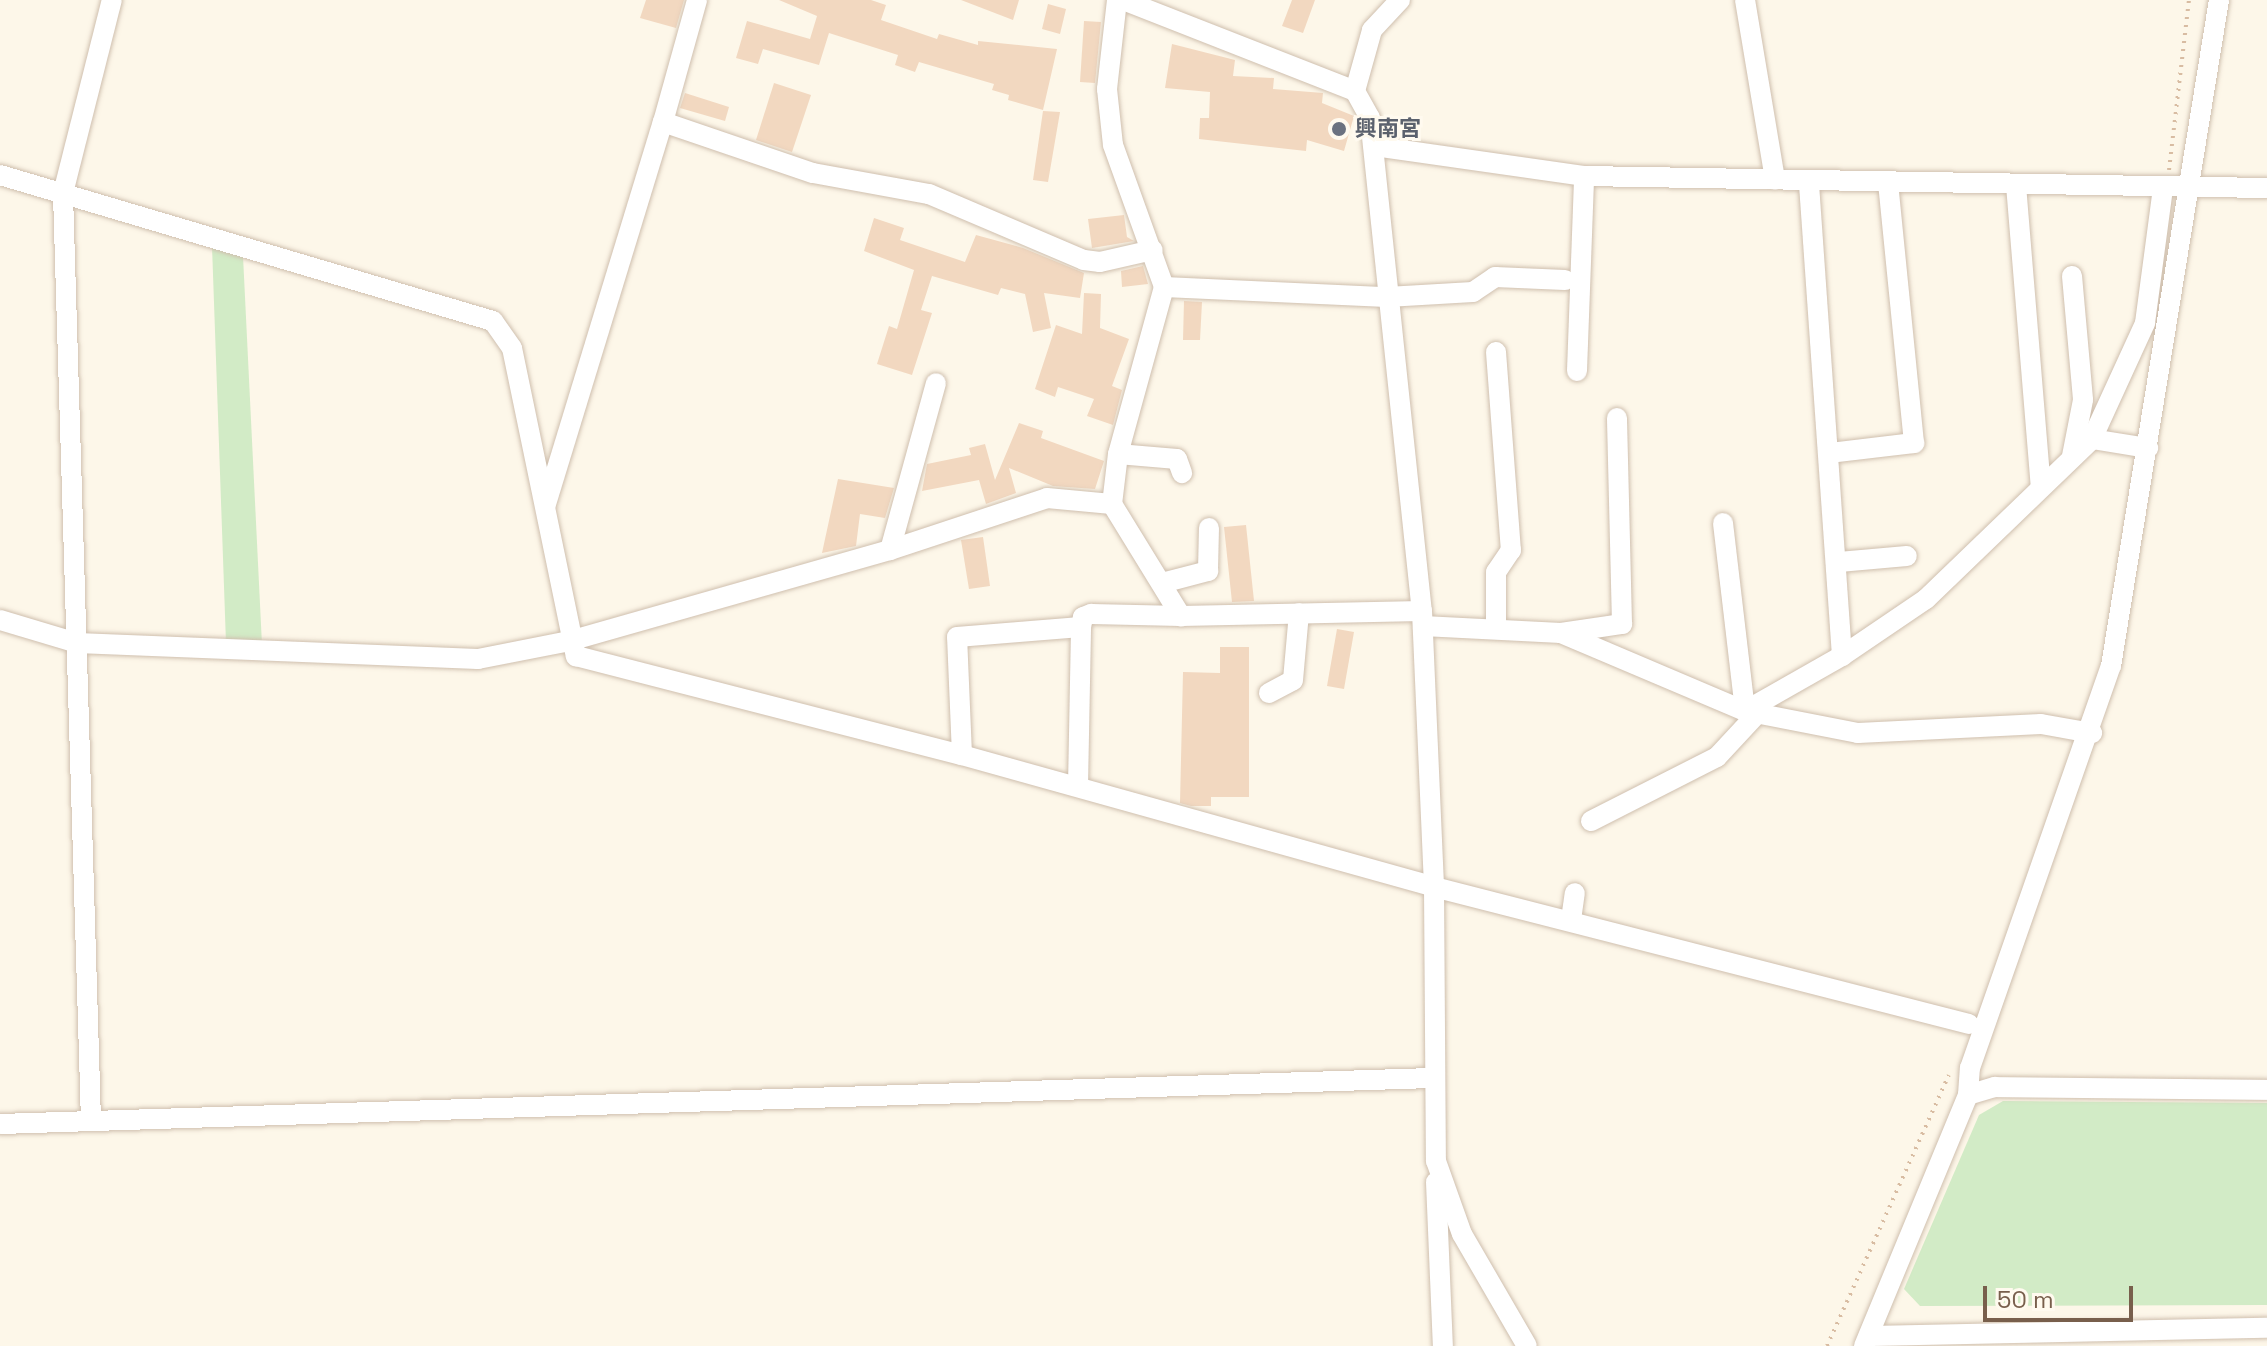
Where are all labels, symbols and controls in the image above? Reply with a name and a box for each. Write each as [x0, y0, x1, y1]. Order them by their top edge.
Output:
place label: 興南宮 [1355, 116, 1421, 142]
marker: 興南宮 [1330, 120, 1348, 138]
scale bar [1987, 1270, 2137, 1320]
text: 50 m [1997, 1284, 2054, 1315]

